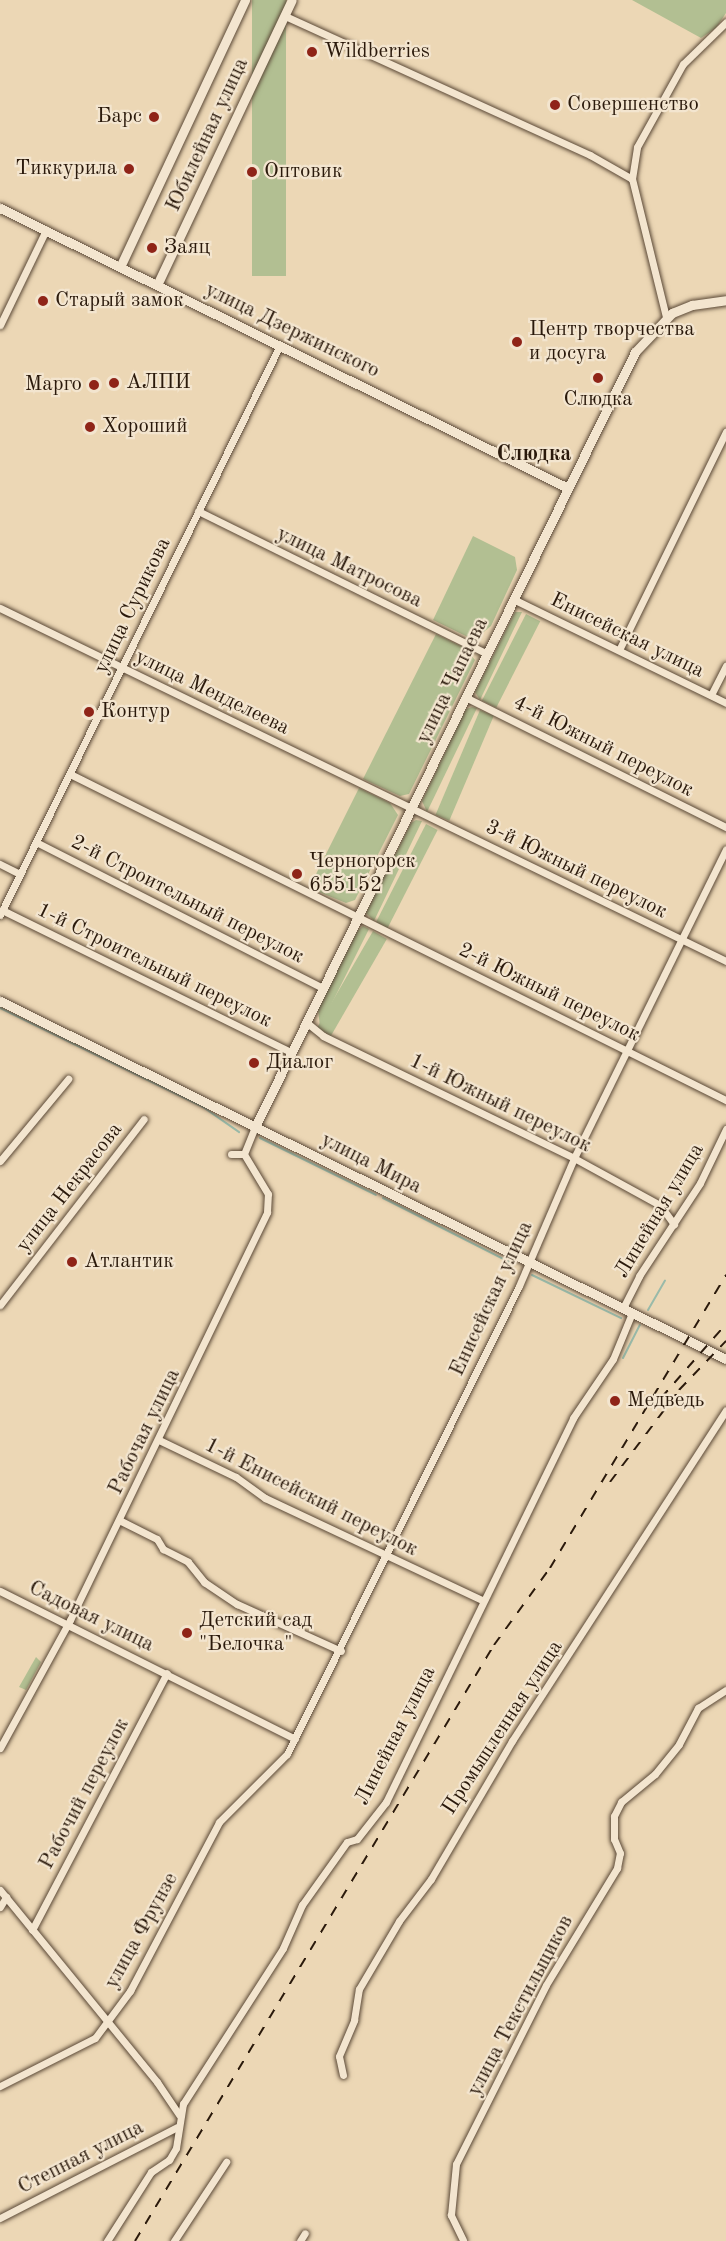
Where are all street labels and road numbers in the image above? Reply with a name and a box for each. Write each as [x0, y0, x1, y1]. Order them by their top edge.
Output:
street label: Юбилейная улица [161, 54, 255, 216]
street label: улица Дзержинского [201, 278, 383, 384]
street label: улица Матросова [272, 522, 426, 614]
street label: улица Сурикова [89, 534, 177, 678]
street label: Енисейская улица [546, 588, 708, 684]
street label: улица Чапаева [412, 614, 494, 748]
street label: улица Менделеева [131, 645, 293, 741]
street label: 4-й Южный переулок [509, 691, 697, 803]
street label: 3-й Южный переулок [481, 815, 671, 925]
street label: 2-й Строительный переулок [66, 830, 308, 970]
street label: 1-й Строительный переулок [32, 898, 276, 1034]
street label: 2-й Южный переулок [454, 938, 644, 1048]
street label: 1-й Южный переулок [405, 1049, 595, 1159]
street label: улица Некрасова [12, 1118, 128, 1258]
street label: улица Мира [316, 1128, 426, 1200]
street label: Линейная улица [610, 1139, 710, 1283]
street label: Енисейская улица [445, 1218, 539, 1380]
street label: Рабочая улица [104, 1365, 186, 1499]
street label: 1-й Енисейский переулок [200, 1433, 422, 1563]
street label: Садовая улица [24, 1576, 158, 1658]
street label: Промышленная улица [437, 1636, 569, 1820]
street label: Линейная улица [350, 1662, 442, 1810]
street label: Рабочий переулок [35, 1714, 135, 1874]
street label: улица Фрунзе [100, 1868, 184, 1994]
street label: улица Текстильщиков [463, 1911, 579, 2101]
street label: Степная улица [14, 2116, 148, 2200]

